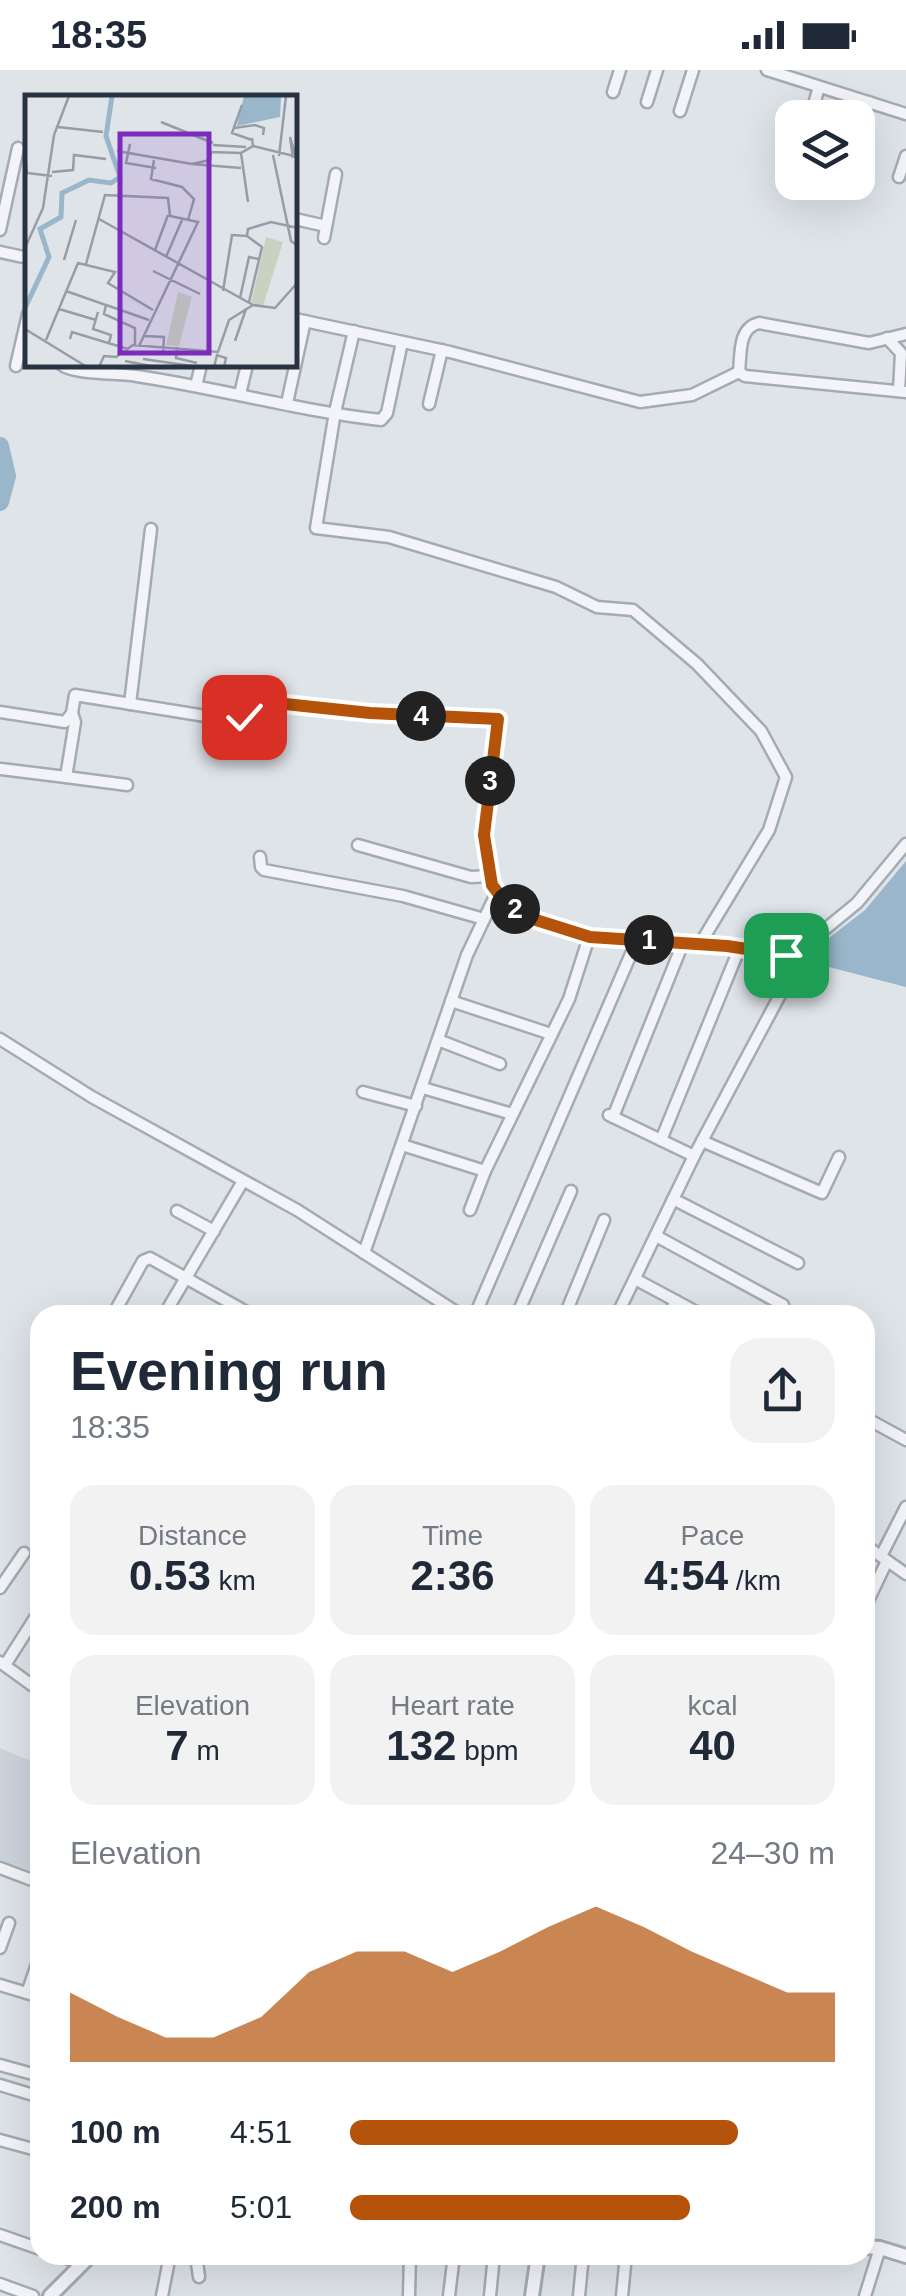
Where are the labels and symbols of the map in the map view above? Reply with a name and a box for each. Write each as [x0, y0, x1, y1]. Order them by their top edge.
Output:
inset map [25, 95, 298, 368]
pin [202, 675, 287, 760]
pin: 4 [396, 691, 446, 741]
pin: 3 [465, 756, 515, 806]
pin: 2 [490, 884, 540, 934]
pin [744, 913, 829, 998]
pin: 1 [624, 915, 674, 965]

